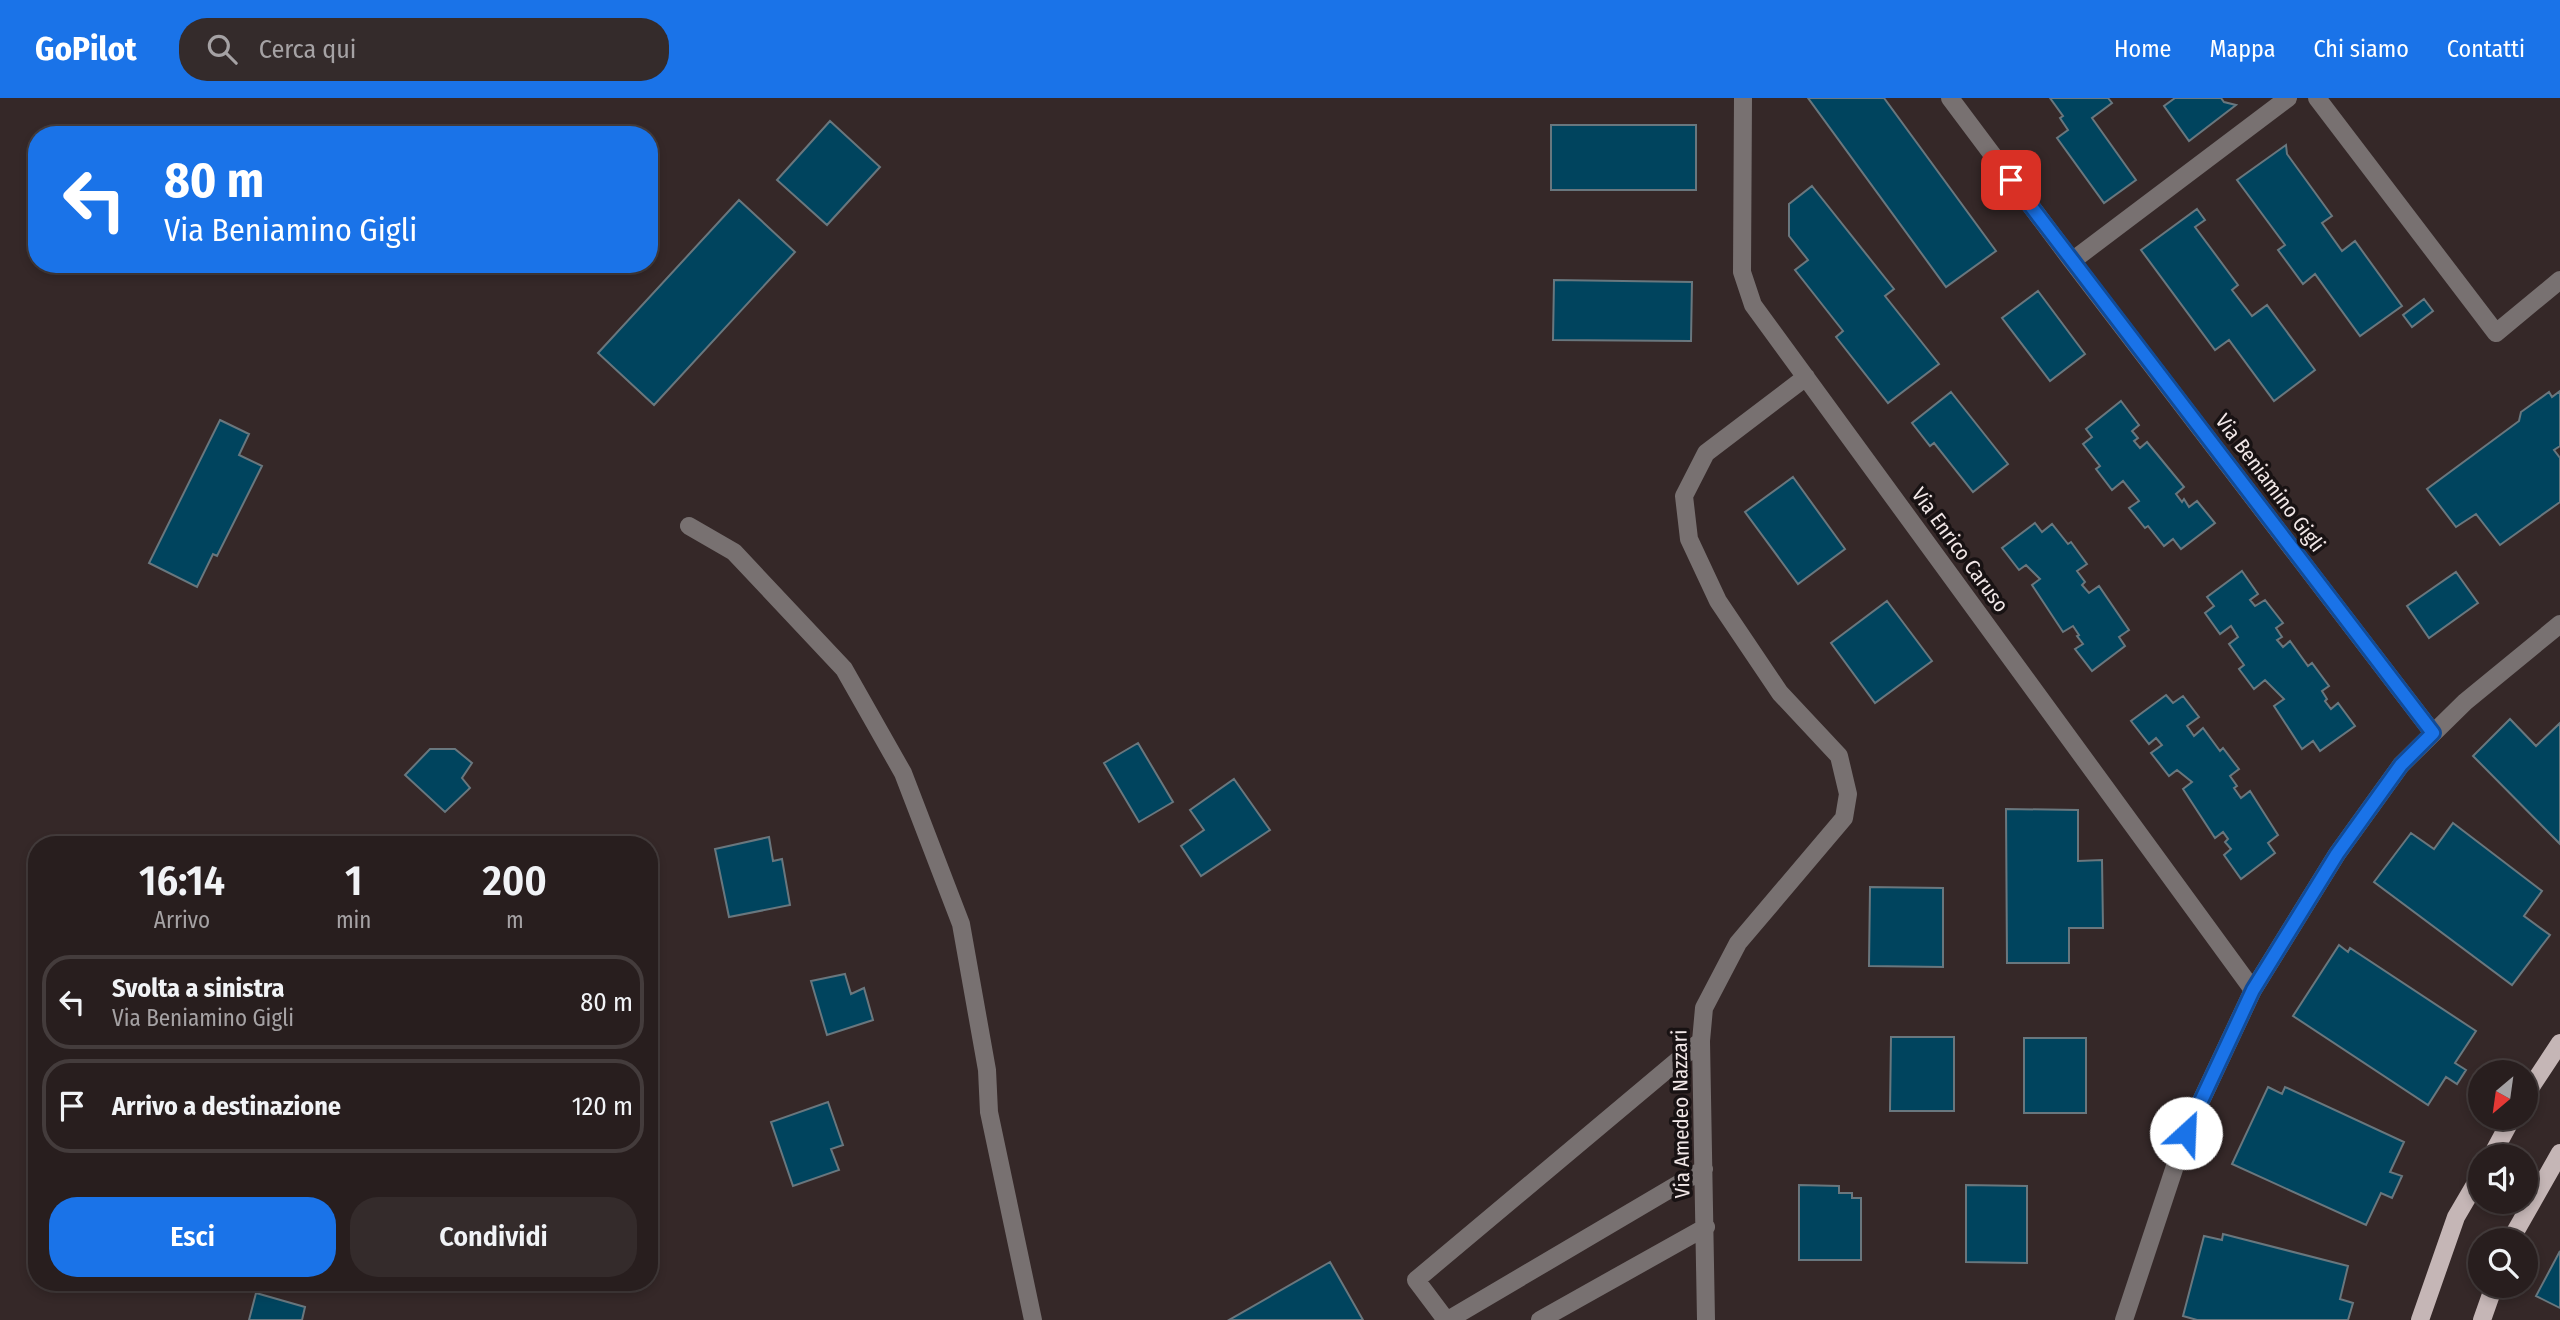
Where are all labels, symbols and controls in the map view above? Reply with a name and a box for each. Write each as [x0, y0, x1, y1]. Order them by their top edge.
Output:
search box [179, 18, 669, 81]
text: GoPilot [35, 29, 137, 69]
icon: search [203, 30, 241, 68]
text: Cerca qui [259, 34, 356, 65]
text: Home [2114, 35, 2171, 63]
text: Mappa [2209, 35, 2275, 63]
text: Chi siamo [2313, 35, 2409, 63]
text: Contatti [2447, 35, 2525, 63]
pin [1981, 150, 2041, 210]
text: 80 m [164, 151, 264, 210]
icon: left [49, 154, 140, 245]
icon: arrive [1992, 161, 2030, 199]
text: Via Beniamino Gigli [164, 211, 417, 249]
street label: Via Beniamino Gigli [2210, 409, 2330, 557]
street label: Via Enrico Caruso [1906, 482, 2014, 618]
text: 16:14 [139, 856, 225, 906]
text: 1 [345, 856, 362, 906]
text: 200 [482, 856, 547, 906]
text: Arrivo [154, 906, 210, 934]
text: min [336, 906, 372, 934]
text: m [506, 906, 524, 934]
text: Svolta a sinistra [112, 973, 284, 1004]
icon: left [53, 983, 91, 1021]
text: 80 m [580, 987, 633, 1018]
text: Via Beniamino Gigli [112, 1004, 294, 1032]
street label: Via Amedeo Nazzari [1667, 1029, 1695, 1199]
north arrow [2468, 1060, 2538, 1130]
map controls [2468, 1060, 2538, 1298]
icon: arrive [53, 1087, 91, 1125]
text: Arrivo a destinazione [112, 1091, 341, 1122]
text: 120 m [572, 1091, 633, 1122]
position arrow [2149, 1096, 2223, 1170]
button: sound [2468, 1144, 2538, 1214]
button: Esci [49, 1197, 336, 1277]
button: Condividi [350, 1197, 637, 1277]
button: search [2468, 1228, 2538, 1298]

